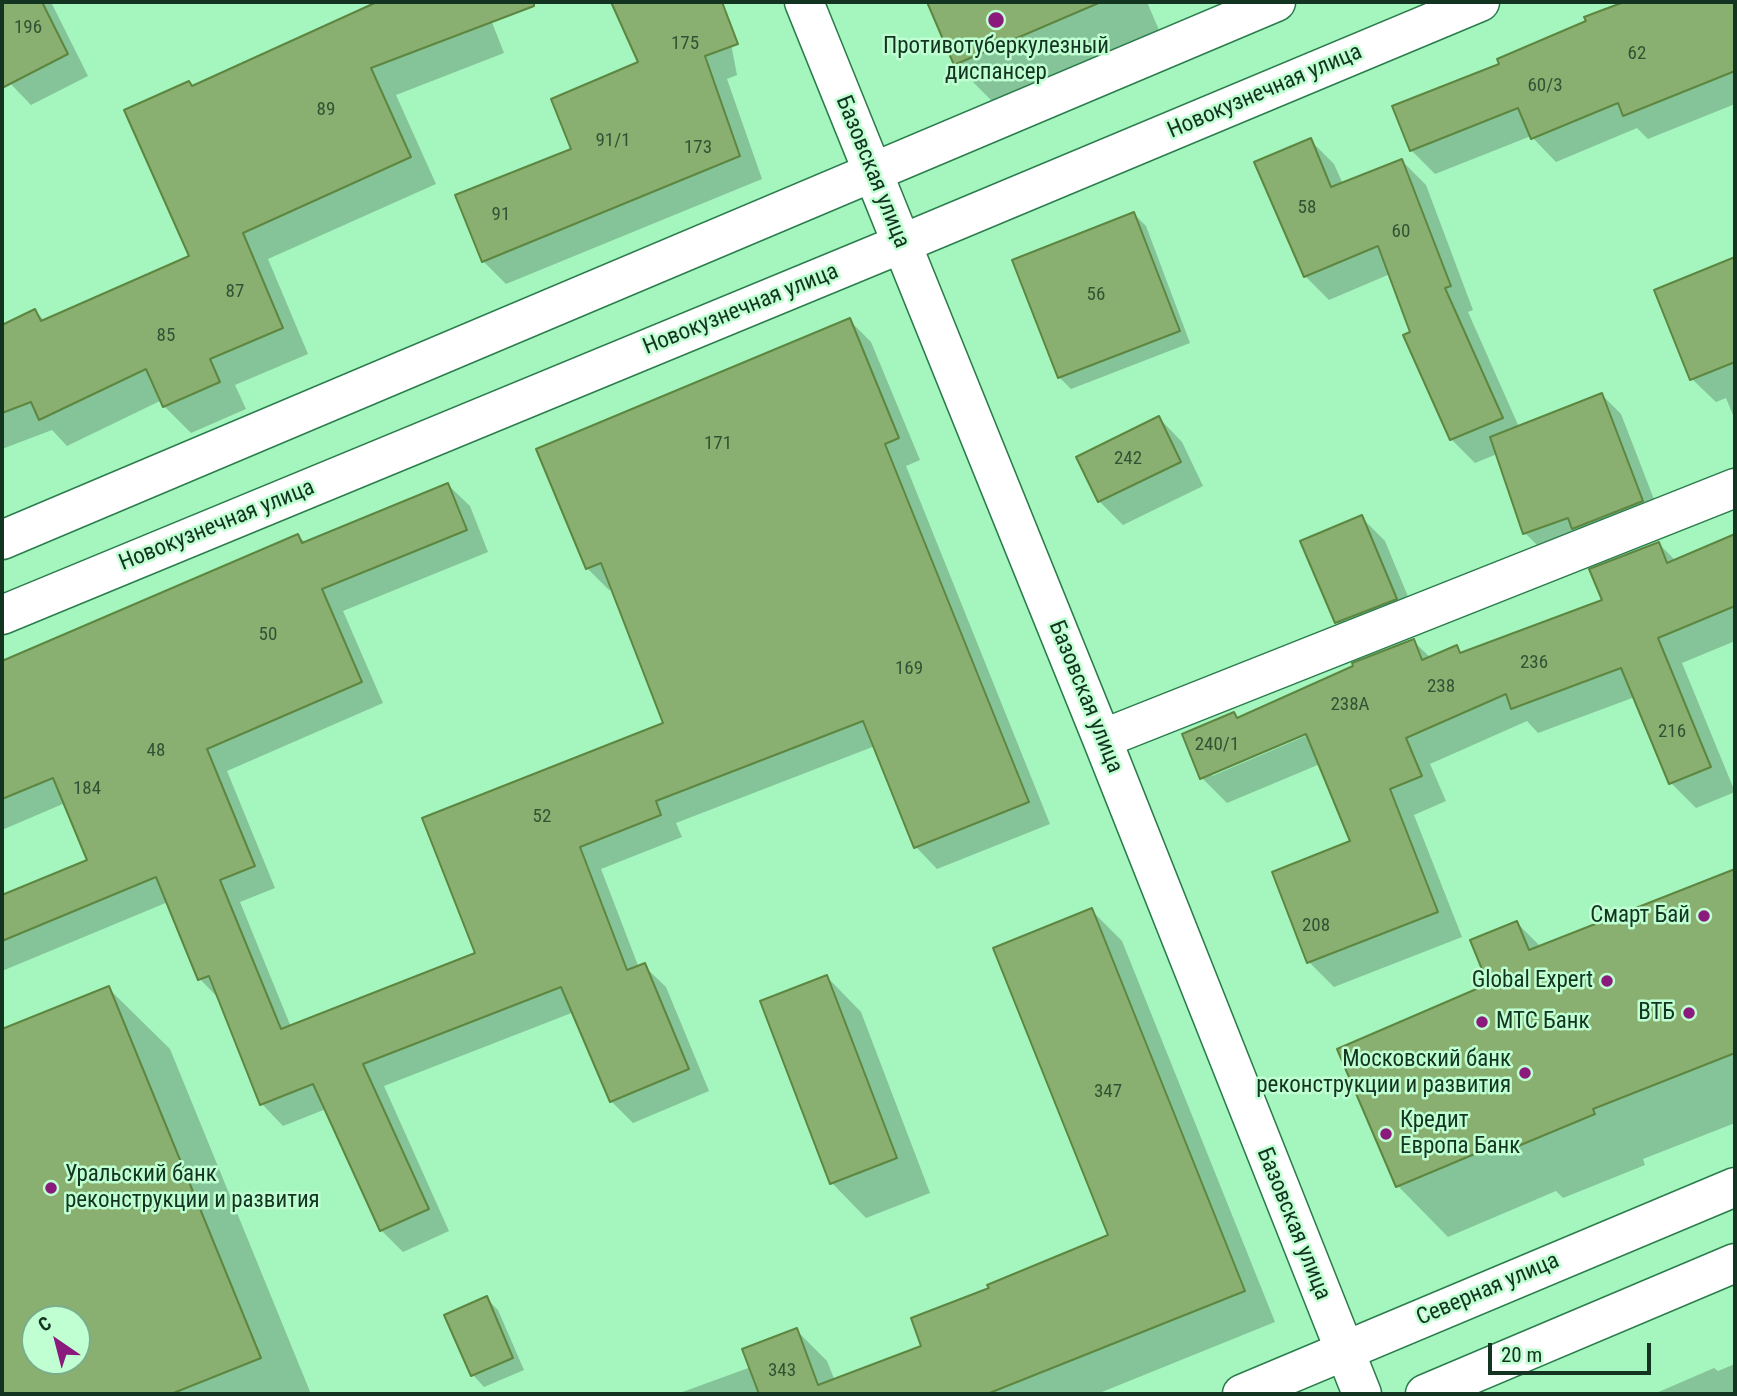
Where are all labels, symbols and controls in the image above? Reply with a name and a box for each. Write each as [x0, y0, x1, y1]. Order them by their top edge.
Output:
marker: Противотуберкулезный диспансер [986, 10, 1006, 30]
house number: 196 [14, 17, 42, 39]
house number: 175 [671, 33, 699, 55]
place label: Противотуберкулезный диспансер [883, 33, 1109, 87]
street label: Новокузнечная улица [1164, 39, 1366, 145]
house number: 62 [1628, 43, 1646, 65]
house number: 60/3 [1527, 75, 1563, 97]
street label: Базовская улица [829, 92, 915, 252]
house number: 89 [317, 99, 335, 121]
house number: 91/1 [595, 130, 631, 152]
house number: 173 [684, 137, 712, 159]
house number: 58 [1298, 197, 1316, 219]
house number: 91 [492, 204, 510, 226]
house number: 60 [1392, 221, 1410, 243]
street label: Новокузнечная улица [639, 258, 843, 362]
house number: 87 [226, 281, 244, 303]
house number: 56 [1087, 284, 1105, 306]
house number: 85 [157, 325, 175, 347]
house number: 171 [704, 433, 732, 455]
house number: 242 [1114, 448, 1142, 470]
street label: Новокузнечная улица [115, 474, 319, 578]
street label: Базовская улица [1042, 617, 1128, 777]
house number: 50 [259, 624, 277, 646]
house number: 236 [1520, 652, 1548, 674]
house number: 169 [895, 658, 923, 680]
house number: 238 [1427, 676, 1455, 698]
house number: 238А [1330, 694, 1370, 716]
house number: 216 [1658, 721, 1686, 743]
house number: 240/1 [1195, 734, 1239, 756]
house number: 48 [147, 740, 165, 762]
house number: 184 [73, 778, 101, 800]
house number: 52 [533, 806, 551, 828]
place label: Смарт Бай [1590, 902, 1690, 930]
marker: Смарт Бай [1696, 908, 1712, 924]
house number: 208 [1302, 915, 1330, 937]
place label: Global Expert [1472, 967, 1593, 995]
marker: Global Expert [1599, 973, 1615, 989]
place label: ВТБ [1638, 999, 1675, 1027]
marker: ВТБ [1681, 1005, 1697, 1021]
place label: МТС Банк [1496, 1008, 1589, 1036]
marker: МТС Банк [1474, 1014, 1490, 1030]
place label: Московский банк реконструкции и развития [1256, 1046, 1511, 1100]
marker: Московский банк реконструкции и развития [1517, 1065, 1533, 1081]
house number: 347 [1094, 1081, 1122, 1103]
place label: Кредит Европа Банк [1400, 1107, 1520, 1161]
marker: Кредит Европа Банк [1378, 1126, 1394, 1142]
street label: Базовская улица [1250, 1144, 1336, 1304]
place label: Уральский банк реконструкции и развития [65, 1161, 320, 1215]
marker: Уральский банк реконструкции и развития [43, 1180, 59, 1196]
street label: Северная улица [1413, 1248, 1563, 1332]
north arrow [21, 1305, 91, 1375]
text: С [34, 1312, 56, 1337]
scale bar [1492, 1330, 1655, 1374]
text: 20 m [1501, 1343, 1542, 1367]
house number: 343 [768, 1360, 796, 1382]

